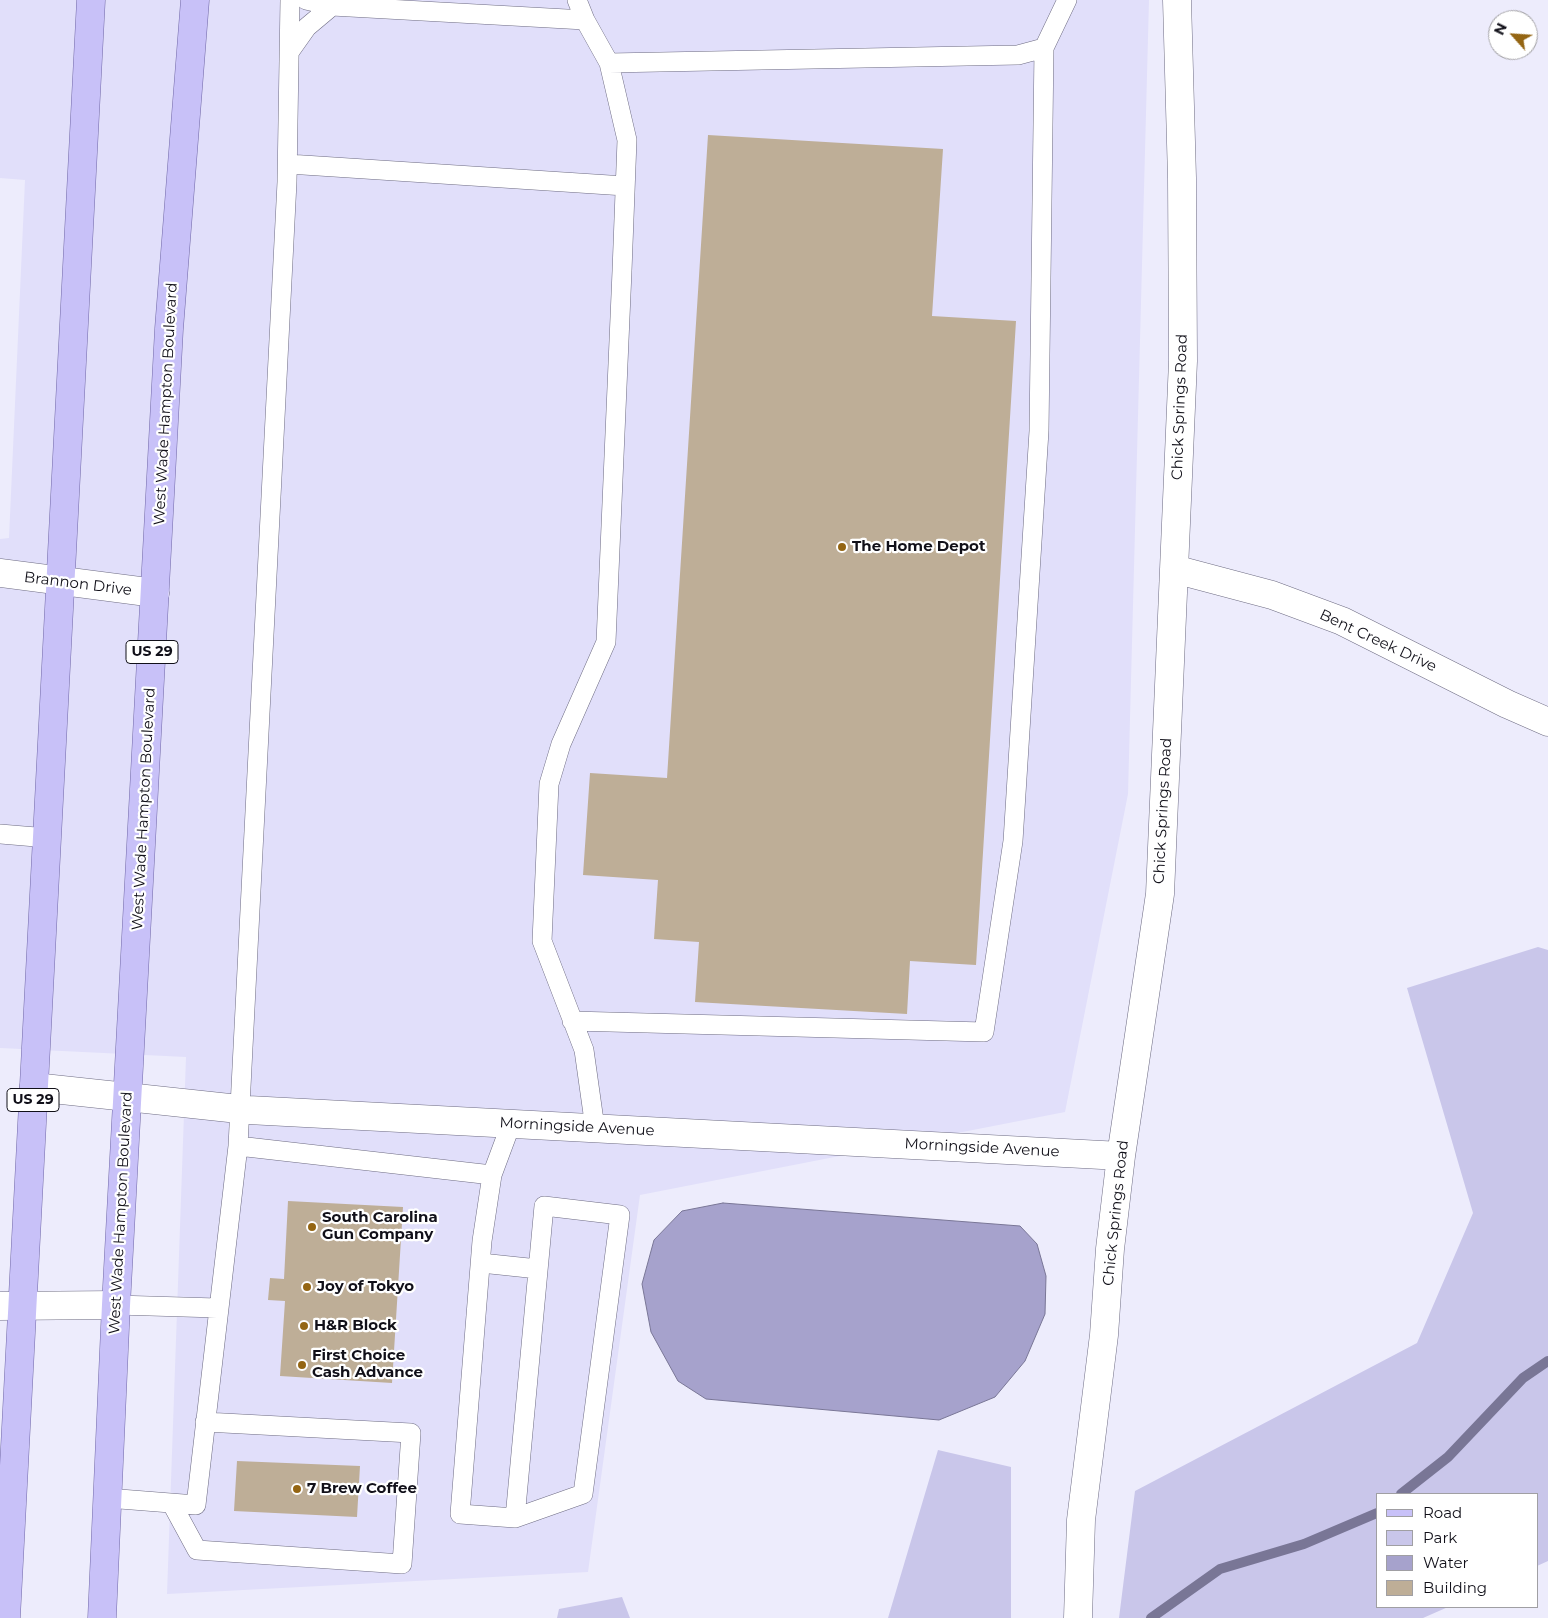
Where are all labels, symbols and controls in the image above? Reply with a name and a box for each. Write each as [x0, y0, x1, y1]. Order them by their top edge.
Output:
north arrow [1488, 10, 1538, 60]
text: N [1490, 20, 1511, 38]
street label: West Wade Hampton Boulevard [151, 282, 181, 526]
street label: Chick Springs Road [1168, 334, 1192, 480]
place label: The Home Depot [852, 538, 985, 556]
marker: The Home Depot [836, 541, 848, 553]
street label: Brannon Drive [23, 568, 133, 600]
street label: Bent Creek Drive [1317, 606, 1439, 676]
road number: US 29 [126, 640, 178, 664]
street label: West Wade Hampton Boulevard [129, 687, 159, 931]
street label: Chick Springs Road [1150, 738, 1176, 884]
road number: US 29 [7, 1088, 59, 1112]
street label: West Wade Hampton Boulevard [106, 1091, 136, 1335]
street label: Morningside Avenue [499, 1114, 655, 1140]
street label: Morningside Avenue [904, 1135, 1060, 1161]
street label: Chick Springs Road [1099, 1139, 1133, 1287]
place label: South Carolina Gun Company [322, 1209, 438, 1244]
marker: South Carolina Gun Company [306, 1221, 318, 1233]
place label: Joy of Tokyo [317, 1278, 414, 1296]
marker: Joy of Tokyo [301, 1281, 313, 1293]
place label: H&R Block [314, 1317, 397, 1335]
marker: H&R Block [298, 1320, 310, 1332]
place label: First Choice Cash Advance [312, 1347, 423, 1382]
marker: First Choice Cash Advance [296, 1359, 308, 1371]
place label: 7 Brew Coffee [307, 1480, 417, 1498]
marker: 7 Brew Coffee [291, 1483, 303, 1495]
legend [1376, 1493, 1538, 1608]
text: Road [1423, 1503, 1462, 1522]
text: Park [1423, 1528, 1457, 1547]
text: Water [1423, 1553, 1469, 1572]
text: Building [1423, 1578, 1487, 1597]

